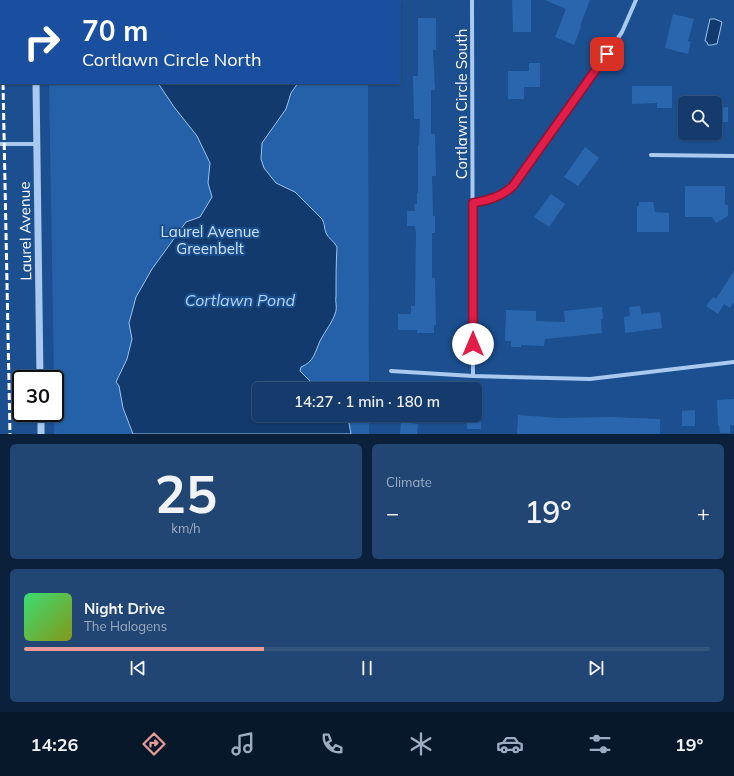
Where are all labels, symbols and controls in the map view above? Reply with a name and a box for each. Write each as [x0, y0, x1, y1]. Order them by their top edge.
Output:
text: 70 m [82, 13, 148, 48]
icon: right [16, 16, 68, 68]
street label: Cortlawn Circle South [452, 29, 471, 179]
pin [590, 37, 624, 71]
icon: arrive [596, 43, 618, 65]
text: Cortlawn Circle North [82, 48, 261, 71]
map controls [678, 96, 722, 140]
button: search [678, 96, 722, 140]
street label: Laurel Avenue [15, 181, 35, 281]
park label: Laurel Avenue Greenbelt [160, 222, 260, 258]
water label: Cortlawn Pond [185, 290, 296, 310]
position arrow [452, 323, 494, 365]
speed limit sign: 30 [12, 370, 64, 422]
text: 14:27 · 1 min · 180 m [294, 392, 440, 411]
text: 25 [155, 461, 217, 526]
text: Climate [386, 474, 432, 490]
text: 19° [524, 493, 572, 531]
text: − [386, 499, 399, 527]
text: + [697, 499, 710, 527]
text: km/h [171, 520, 201, 536]
text: Night Drive [84, 599, 165, 618]
text: The Halogens [84, 618, 167, 634]
icon: previous [127, 657, 149, 679]
icon: pause [356, 657, 378, 679]
icon: next [585, 657, 607, 679]
icon: directions [140, 730, 168, 758]
icon: music [229, 730, 257, 758]
icon: phone [318, 730, 346, 758]
icon: climate [407, 730, 435, 758]
icon: car [496, 730, 524, 758]
icon: filters [586, 730, 614, 758]
text: 14:26 [31, 733, 78, 756]
text: 19° [675, 733, 703, 756]

